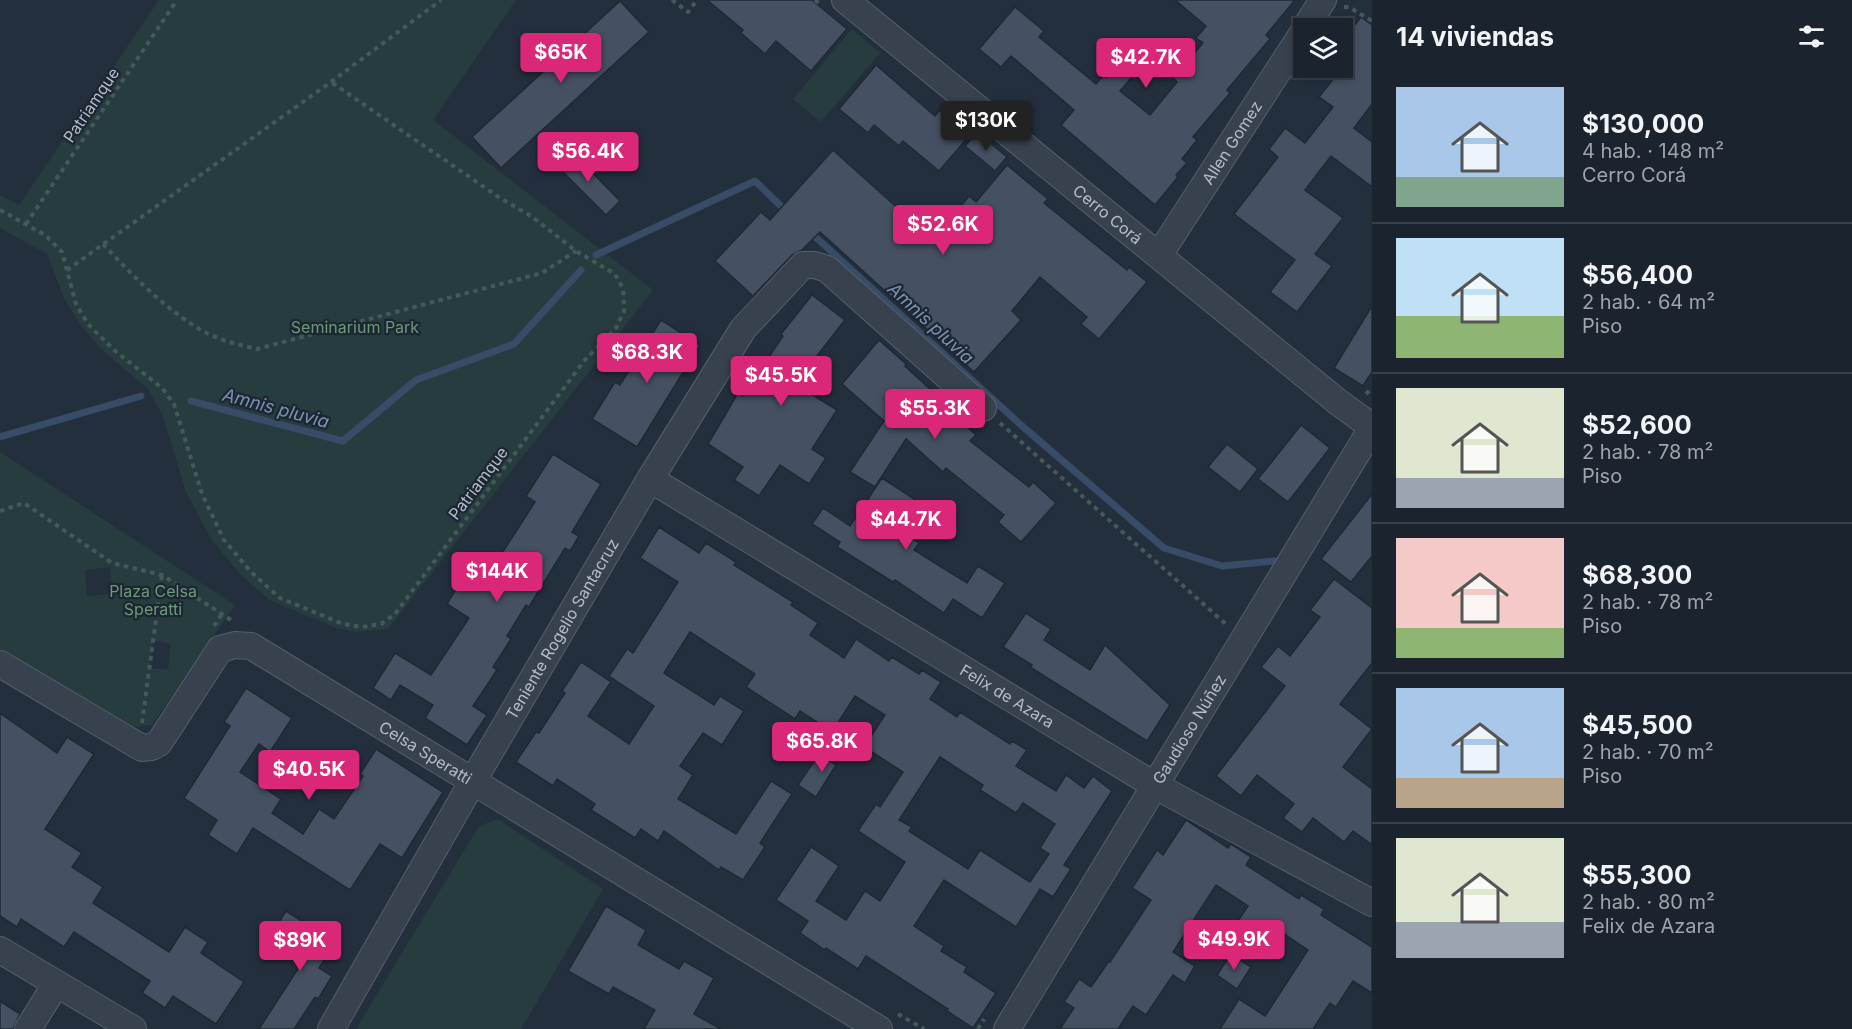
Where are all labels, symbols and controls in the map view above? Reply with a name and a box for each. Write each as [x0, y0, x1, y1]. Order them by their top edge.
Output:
map controls [1293, 18, 1353, 78]
button: layers [1293, 18, 1353, 78]
icon: filters [1795, 20, 1828, 53]
text: 14 viviendas [1396, 21, 1554, 52]
pin: $65K [525, 33, 597, 84]
pin: $42.7K [1097, 38, 1195, 89]
text: $65K [534, 40, 588, 64]
text: $42.7K [1110, 45, 1182, 69]
street label: Patriamque [59, 64, 123, 146]
street label: Allen Gomez [1197, 97, 1266, 188]
pin: $130K [944, 101, 1028, 152]
text: $130K [955, 108, 1017, 132]
text: $130,000 [1582, 108, 1704, 139]
icon: home [1444, 111, 1516, 183]
pin: $56.4K [539, 132, 637, 183]
text: $56.4K [552, 139, 624, 163]
text: 4 hab. · 148 m² [1582, 139, 1724, 163]
text: Cerro Corá [1582, 163, 1686, 187]
street label: Cerro Corá [1069, 180, 1146, 248]
pin: $52.6K [894, 205, 992, 256]
text: $52.6K [907, 212, 979, 236]
text: $56,400 [1582, 259, 1693, 290]
icon: home [1444, 262, 1516, 334]
water label: Amnis pluvia [883, 277, 978, 368]
text: 2 hab. · 64 m² [1582, 290, 1715, 314]
text: Piso [1582, 314, 1622, 338]
park label: Seminarium Park [291, 317, 419, 337]
pin: $68.3K [598, 333, 696, 384]
text: $68.3K [611, 340, 683, 364]
pin: $45.5K [732, 356, 830, 407]
text: $45.5K [745, 363, 817, 387]
water label: Amnis pluvia [220, 383, 332, 432]
pin: $55.3K [886, 389, 984, 440]
text: $55.3K [899, 396, 971, 420]
text: $52,600 [1582, 409, 1692, 440]
icon: home [1444, 412, 1516, 484]
text: 2 hab. · 78 m² [1582, 440, 1713, 464]
street label: Patriamque [444, 443, 512, 523]
text: Piso [1582, 464, 1622, 488]
pin: $44.7K [857, 500, 955, 551]
text: $44.7K [870, 507, 942, 531]
street label: Teniente Rogelio Santacruz [501, 535, 623, 723]
pin: $144K [455, 552, 539, 603]
text: $144K [465, 559, 529, 583]
text: $68,300 [1582, 559, 1692, 590]
icon: home [1444, 562, 1516, 634]
park label: Plaza Celsa Speratti [109, 581, 197, 619]
text: 2 hab. · 78 m² [1582, 590, 1713, 614]
text: Piso [1582, 614, 1622, 638]
street label: Felix de Azara [957, 660, 1058, 732]
street label: Gaudioso Núñez [1148, 670, 1230, 788]
text: $45,500 [1582, 709, 1693, 740]
icon: home [1444, 712, 1516, 784]
street label: Celsa Speratti [375, 717, 476, 788]
pin: $65.8K [773, 722, 871, 773]
text: $65.8K [786, 729, 858, 753]
text: 2 hab. · 70 m² [1582, 740, 1714, 764]
pin: $40.5K [260, 750, 358, 801]
text: $40.5K [272, 757, 346, 781]
text: Piso [1582, 764, 1622, 788]
text: $55,300 [1582, 859, 1692, 890]
icon: home [1444, 862, 1516, 934]
text: 2 hab. · 80 m² [1582, 890, 1715, 914]
text: Felix de Azara [1582, 914, 1715, 938]
pin: $49.9K [1185, 920, 1283, 971]
pin: $89K [264, 921, 336, 972]
text: $49.9K [1198, 927, 1270, 951]
text: $89K [273, 928, 327, 952]

